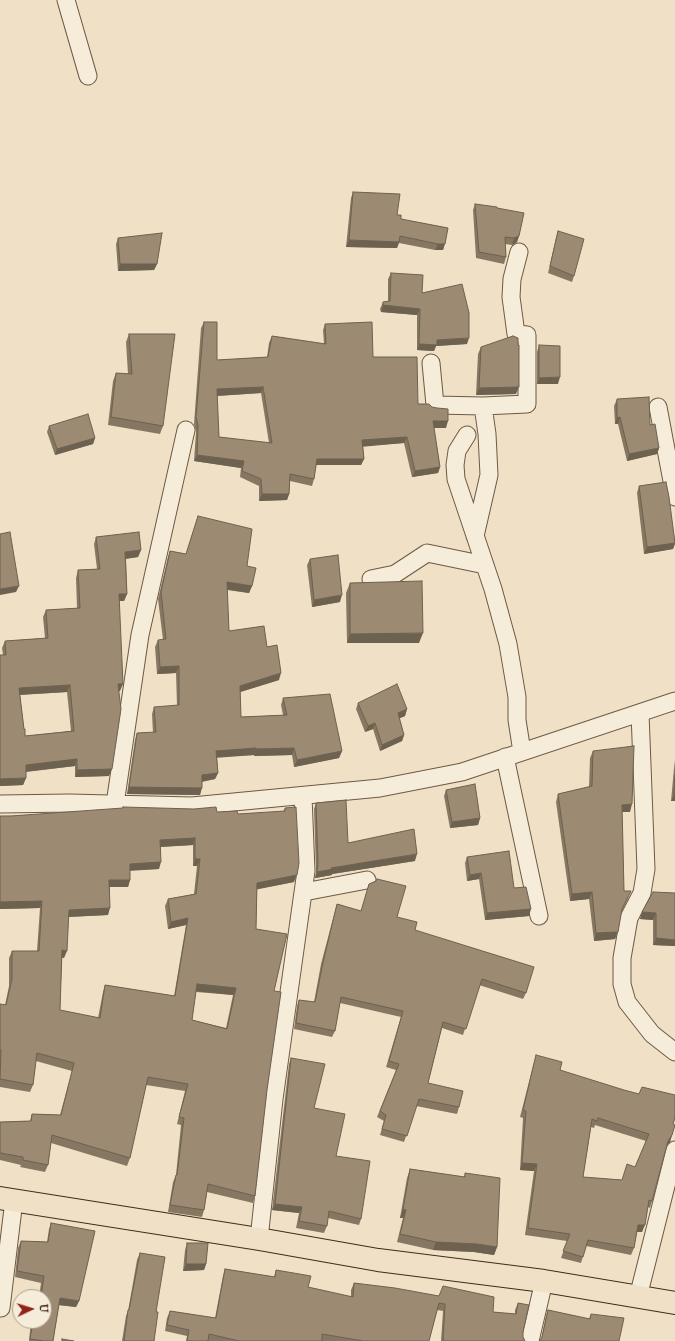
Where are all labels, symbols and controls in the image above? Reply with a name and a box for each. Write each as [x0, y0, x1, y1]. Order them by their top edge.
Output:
north arrow [12, 1289, 52, 1329]
text: U [37, 1303, 50, 1313]

